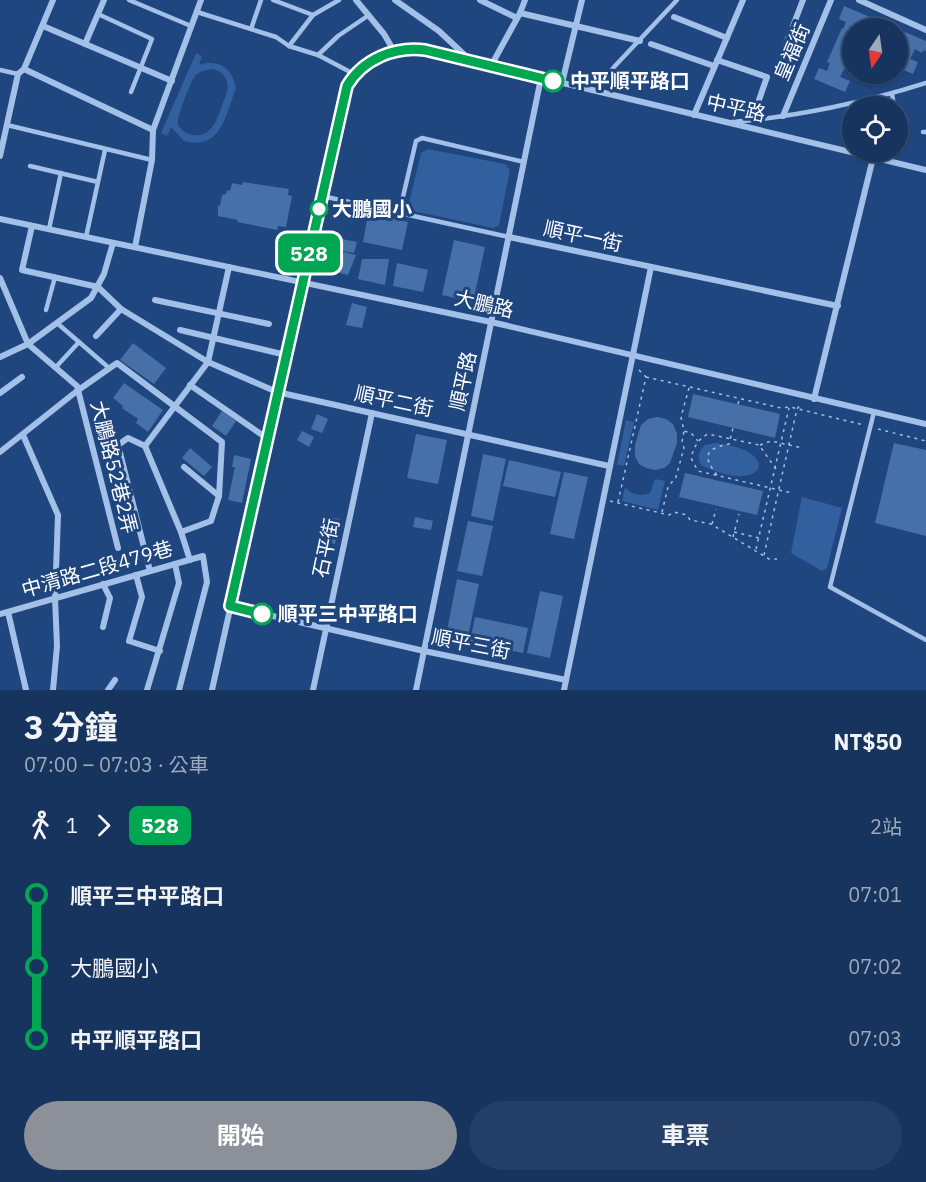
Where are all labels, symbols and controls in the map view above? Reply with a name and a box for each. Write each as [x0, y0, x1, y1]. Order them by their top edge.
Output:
north arrow [842, 18, 908, 84]
map controls [842, 18, 908, 162]
street label: 皇福街 [767, 19, 816, 85]
place label: 中平順平路口 [570, 67, 690, 94]
marker: 中平順平路口 [542, 70, 564, 92]
street label: 中平路 [704, 88, 768, 127]
button: locate [842, 96, 908, 162]
place label: 大鵬國小 [332, 195, 412, 222]
marker: 大鵬國小 [310, 200, 328, 218]
street label: 順平一街 [541, 214, 625, 257]
line badge: 528 [274, 234, 344, 272]
text: 528 [290, 239, 328, 267]
street label: 大鵬路 [452, 284, 516, 323]
street label: 順平路 [443, 349, 482, 413]
street label: 順平二街 [352, 379, 436, 422]
street label: 大鵬路52巷2弄 [85, 398, 144, 536]
street label: 石平街 [306, 516, 345, 580]
street label: 中清路二段479巷 [18, 534, 176, 603]
place label: 順平三中平路口 [278, 600, 418, 627]
marker: 順平三中平路口 [251, 603, 273, 625]
street label: 順平三街 [429, 623, 513, 664]
text: 3 分鐘 [24, 705, 118, 748]
text: NT$50 [834, 727, 902, 756]
text: 07:00 – 07:03 · 公車 [24, 751, 209, 778]
icon: walk [24, 809, 57, 842]
icon: forward [87, 809, 120, 842]
text: 528 [141, 811, 179, 839]
text: 1 [66, 812, 78, 839]
text: 2站 [870, 813, 902, 840]
text: 順平三中平路口 [70, 881, 224, 910]
text: 07:01 [848, 881, 902, 908]
text: 大鵬國小 [70, 953, 158, 982]
text: 07:02 [848, 953, 902, 980]
text: 中平順平路口 [70, 1025, 202, 1054]
text: 07:03 [848, 1025, 902, 1052]
button: 開始 [24, 1101, 457, 1170]
button: 車票 [469, 1101, 902, 1170]

